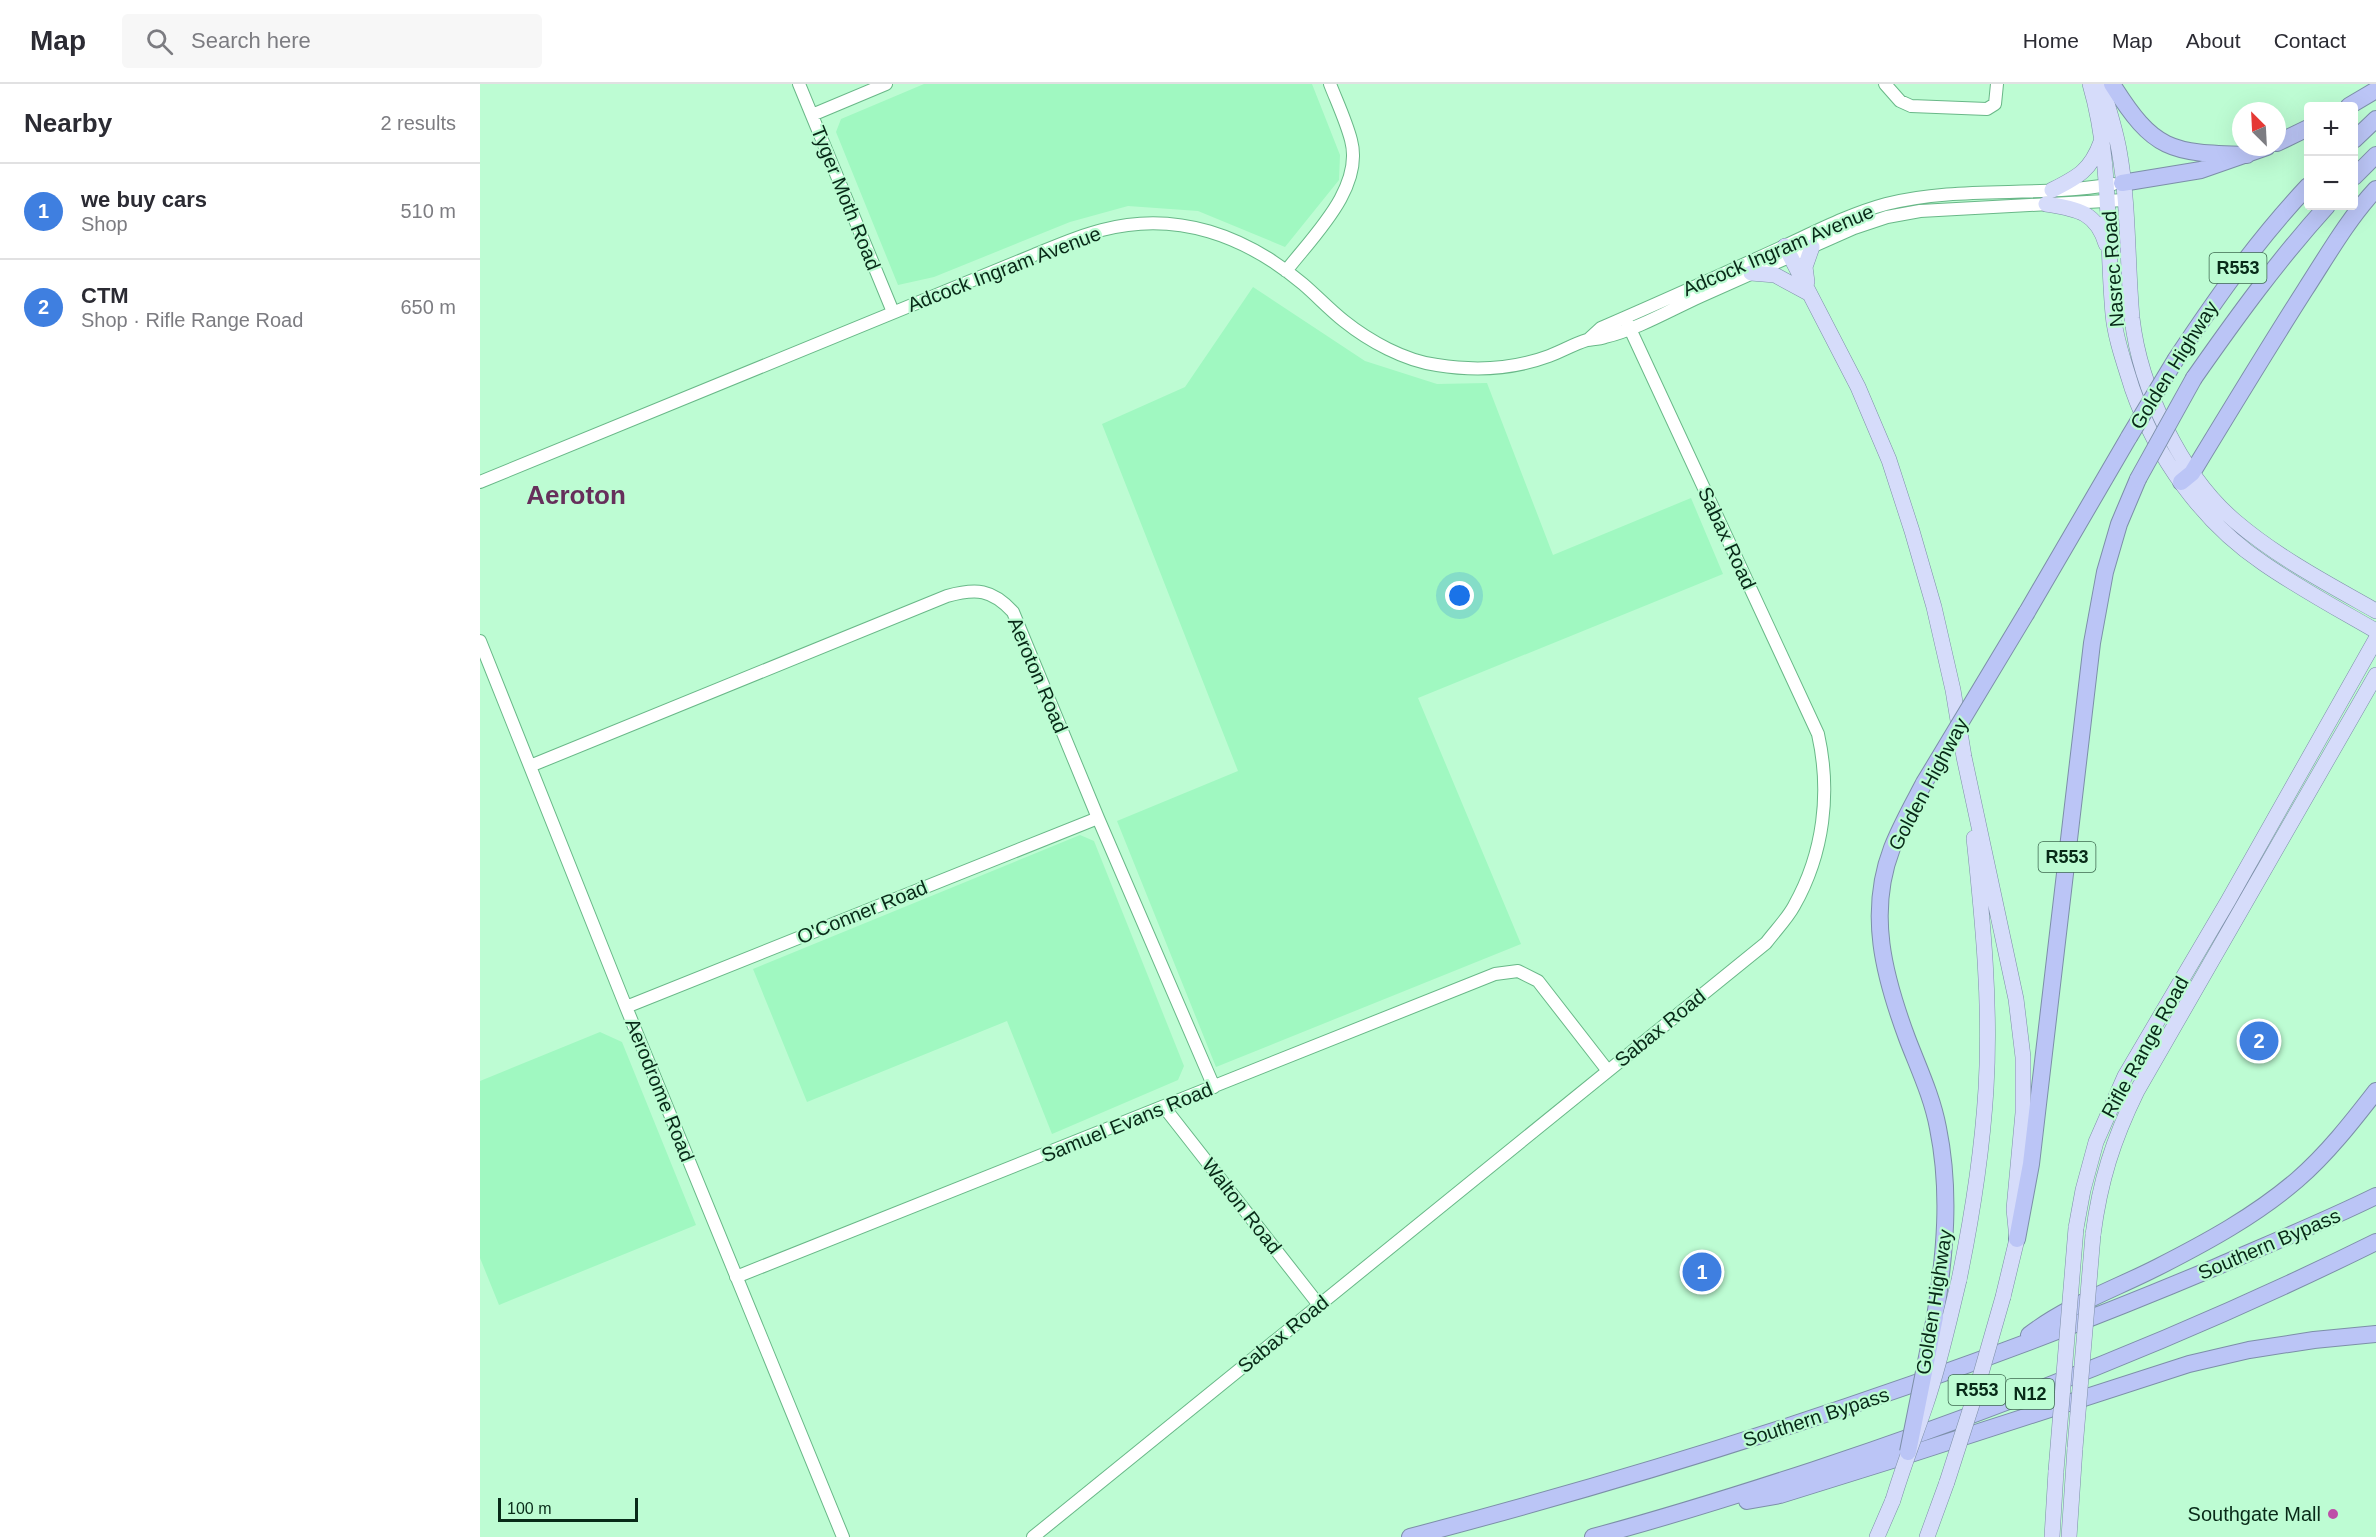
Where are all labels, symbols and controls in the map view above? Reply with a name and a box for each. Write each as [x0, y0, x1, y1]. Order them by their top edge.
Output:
search box [122, 14, 542, 68]
text: Map [30, 25, 86, 56]
icon: search [143, 25, 176, 58]
text: Search here [191, 28, 311, 53]
text: Home [2023, 29, 2079, 52]
text: Map [2112, 29, 2153, 52]
text: About [2186, 29, 2241, 52]
text: Contact [2274, 29, 2346, 52]
north arrow [2232, 102, 2286, 156]
map controls [2304, 102, 2358, 210]
button: + [2304, 102, 2358, 156]
text: Nearby [24, 108, 112, 138]
text: 2 results [380, 112, 456, 134]
street label: Tyger Moth Road [807, 123, 885, 273]
button: − [2304, 156, 2358, 210]
text: we buy cars [81, 187, 207, 212]
text: 1 [38, 200, 49, 222]
text: 510 m [400, 200, 456, 222]
street label: Adcock Ingram Avenue [1679, 200, 1877, 300]
street label: Nasrec Road [2098, 210, 2128, 328]
text: Shop [81, 213, 128, 235]
street label: Adcock Ingram Avenue [904, 222, 1104, 316]
road number: R553 [2210, 253, 2266, 283]
text: CTM [81, 283, 129, 308]
text: 2 [38, 296, 49, 318]
text: 650 m [400, 296, 456, 318]
street label: Golden Highway [2126, 297, 2222, 433]
text: Shop · Rifle Range Road [81, 309, 303, 331]
district label: Aeroton [526, 480, 626, 510]
street label: Sabax Road [1694, 483, 1760, 593]
your location [1445, 581, 1474, 610]
street label: Aeroton Road [1004, 614, 1072, 736]
street label: Golden Highway [1884, 714, 1972, 854]
road number: R553 [2038, 842, 2096, 872]
street label: O'Conner Road [794, 876, 930, 948]
street label: Rifle Range Road [2097, 973, 2193, 1121]
street label: Sabax Road [1610, 985, 1710, 1071]
street label: Aerodrome Road [621, 1015, 699, 1165]
pin: 2 [2240, 1018, 2278, 1064]
street label: Samuel Evans Road [1038, 1078, 1216, 1166]
street label: Walton Road [1198, 1154, 1286, 1258]
street label: Southern Bypass [2195, 1204, 2343, 1284]
street label: Golden Highway [1912, 1228, 1956, 1376]
pin: 1 [1682, 1250, 1722, 1294]
street label: Sabax Road [1233, 1291, 1333, 1377]
road number: R553 [1948, 1375, 2006, 1405]
road number: N12 [2006, 1379, 2054, 1409]
street label: Southern Bypass [1740, 1383, 1892, 1451]
scale bar [498, 1495, 638, 1522]
text: 100 m [507, 1500, 551, 1517]
place label: Southgate Mall [2188, 1503, 2321, 1525]
marker: Southgate Mall [2326, 1507, 2340, 1521]

